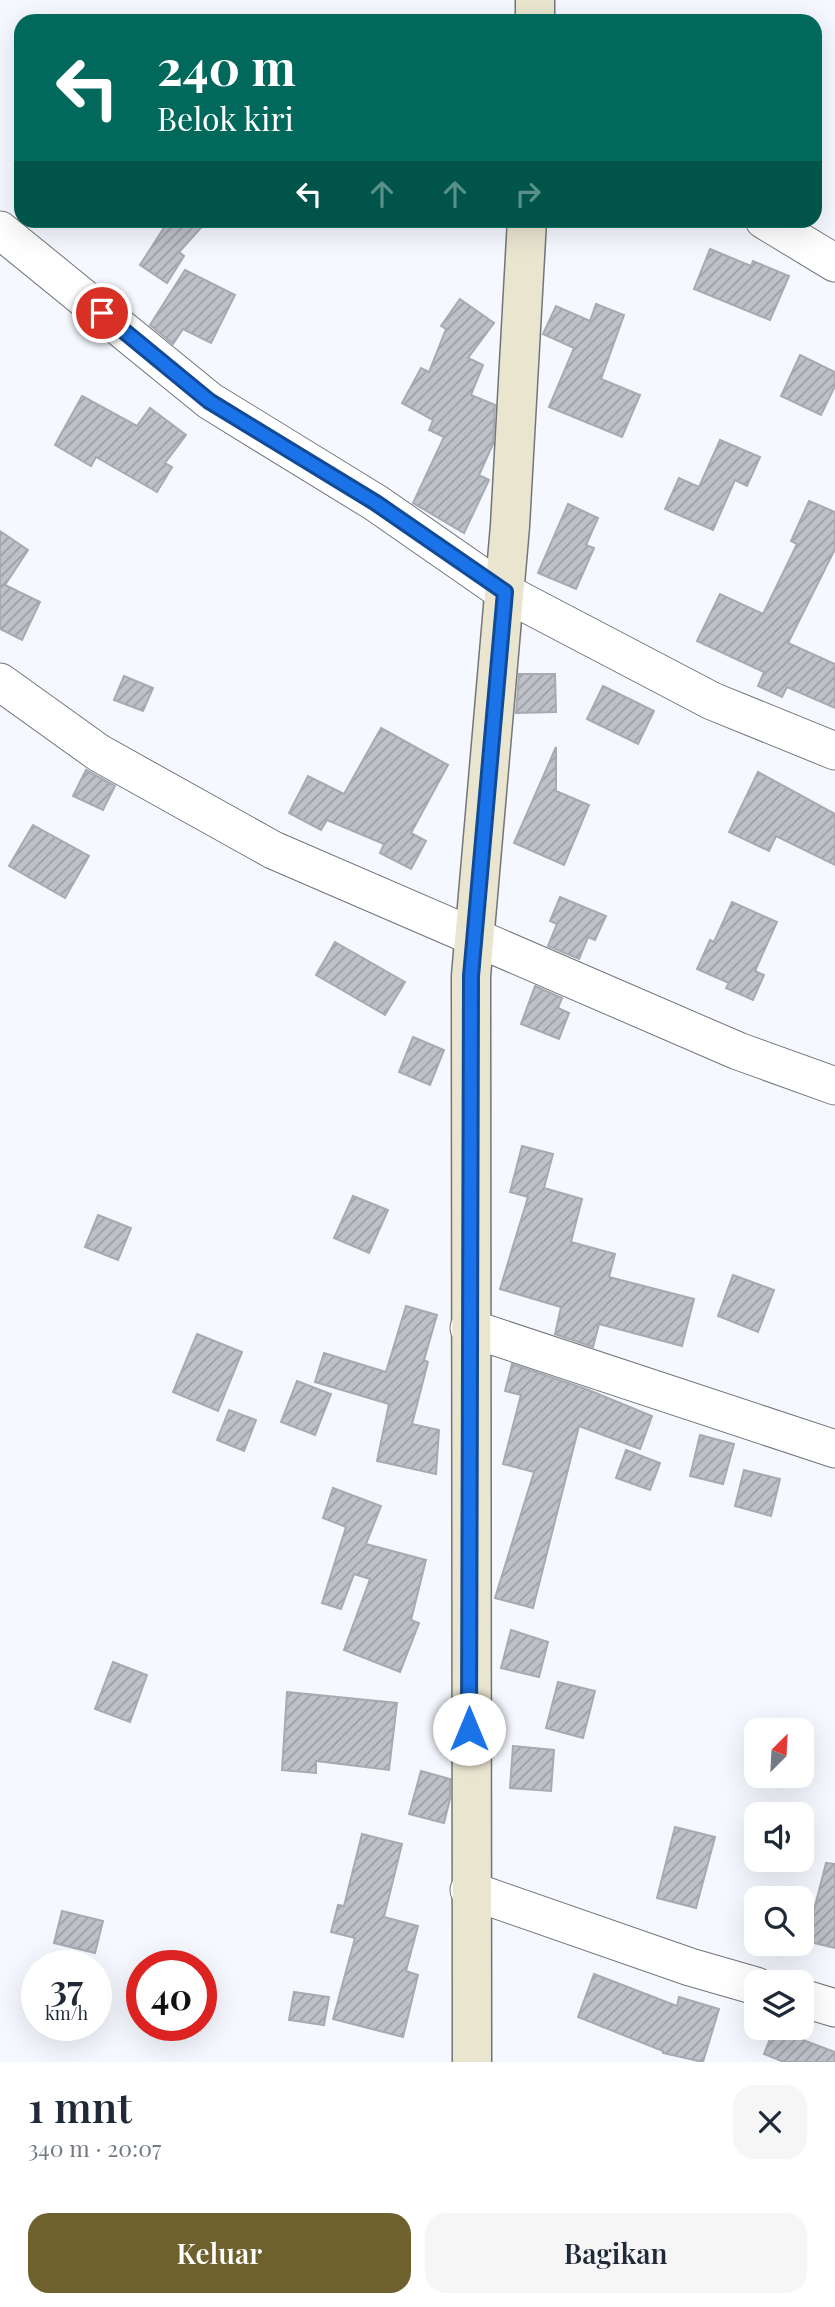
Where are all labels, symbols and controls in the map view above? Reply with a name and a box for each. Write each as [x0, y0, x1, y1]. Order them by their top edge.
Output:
text: 240 m [157, 33, 296, 98]
icon: left [42, 42, 133, 133]
text: Belok kiri [157, 96, 294, 139]
icon: left [290, 175, 328, 213]
icon: ahead [363, 175, 401, 213]
icon: ahead [436, 175, 474, 213]
icon: right [509, 175, 547, 213]
pin [72, 283, 132, 343]
icon: arrive [83, 294, 121, 332]
position arrow [432, 1692, 506, 1766]
north arrow [744, 1718, 814, 1788]
map controls [744, 1718, 814, 2040]
button: sound [744, 1802, 814, 1872]
button: search [744, 1886, 814, 1956]
speed limit sign: 40 [126, 1950, 217, 2041]
text: 37 [50, 1963, 83, 2010]
button: layers [744, 1970, 814, 2040]
text: km/h [45, 2001, 88, 2025]
text: 1 mnt [28, 2078, 132, 2134]
button: close [733, 2085, 807, 2159]
text: 340 m · 20:07 [28, 2132, 161, 2163]
button: Keluar [28, 2213, 411, 2293]
button: Bagikan [425, 2213, 807, 2293]

